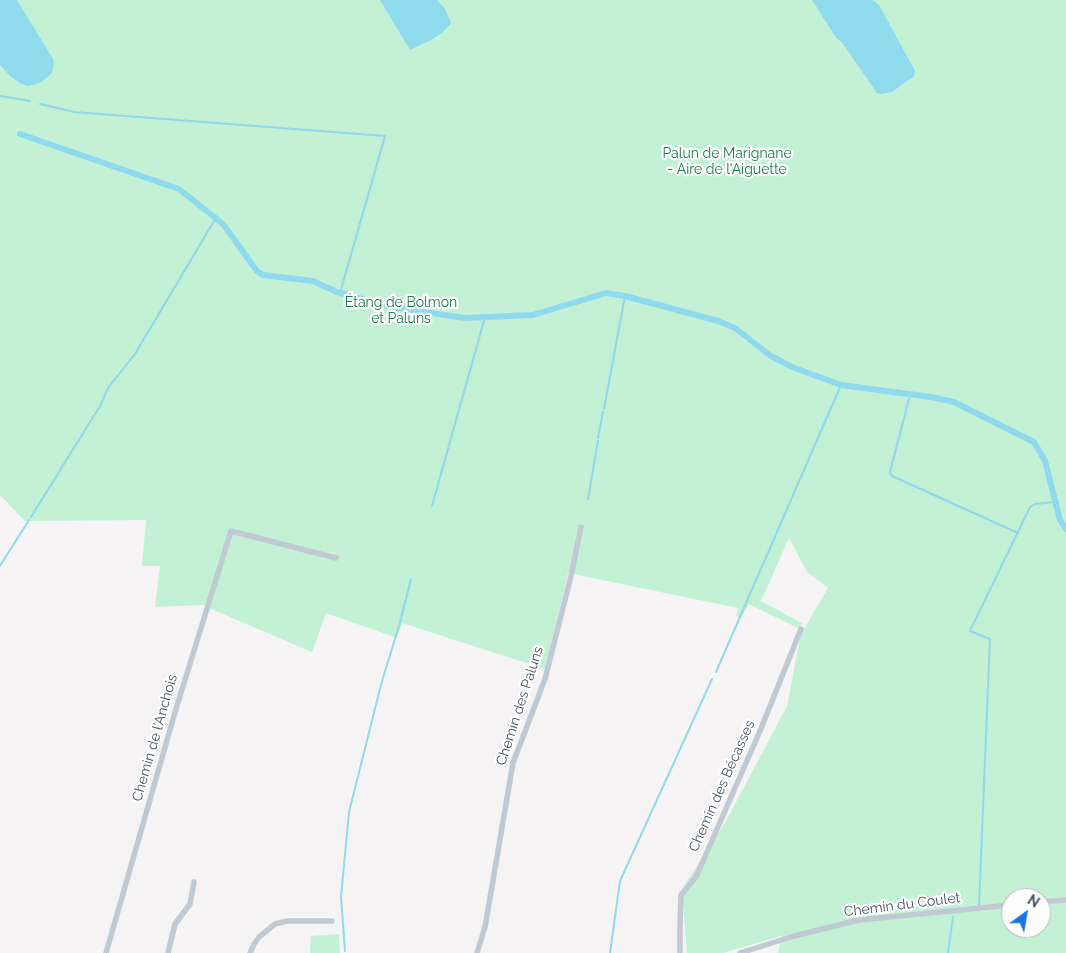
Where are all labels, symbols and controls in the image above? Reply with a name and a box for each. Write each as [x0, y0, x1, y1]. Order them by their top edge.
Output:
park label: Palun de Marignane - Aire de l'Aiguette [662, 146, 792, 178]
park label: Étang de Bolmon et Paluns [345, 295, 457, 328]
street label: Chemin des Paluns [493, 644, 547, 768]
street label: Chemin de l'Anchois [129, 673, 181, 803]
street label: Chemin des Bécasses [685, 718, 759, 854]
north arrow [1001, 888, 1051, 938]
street label: Chemin du Coulet [843, 890, 961, 920]
text: N [1025, 892, 1042, 911]

